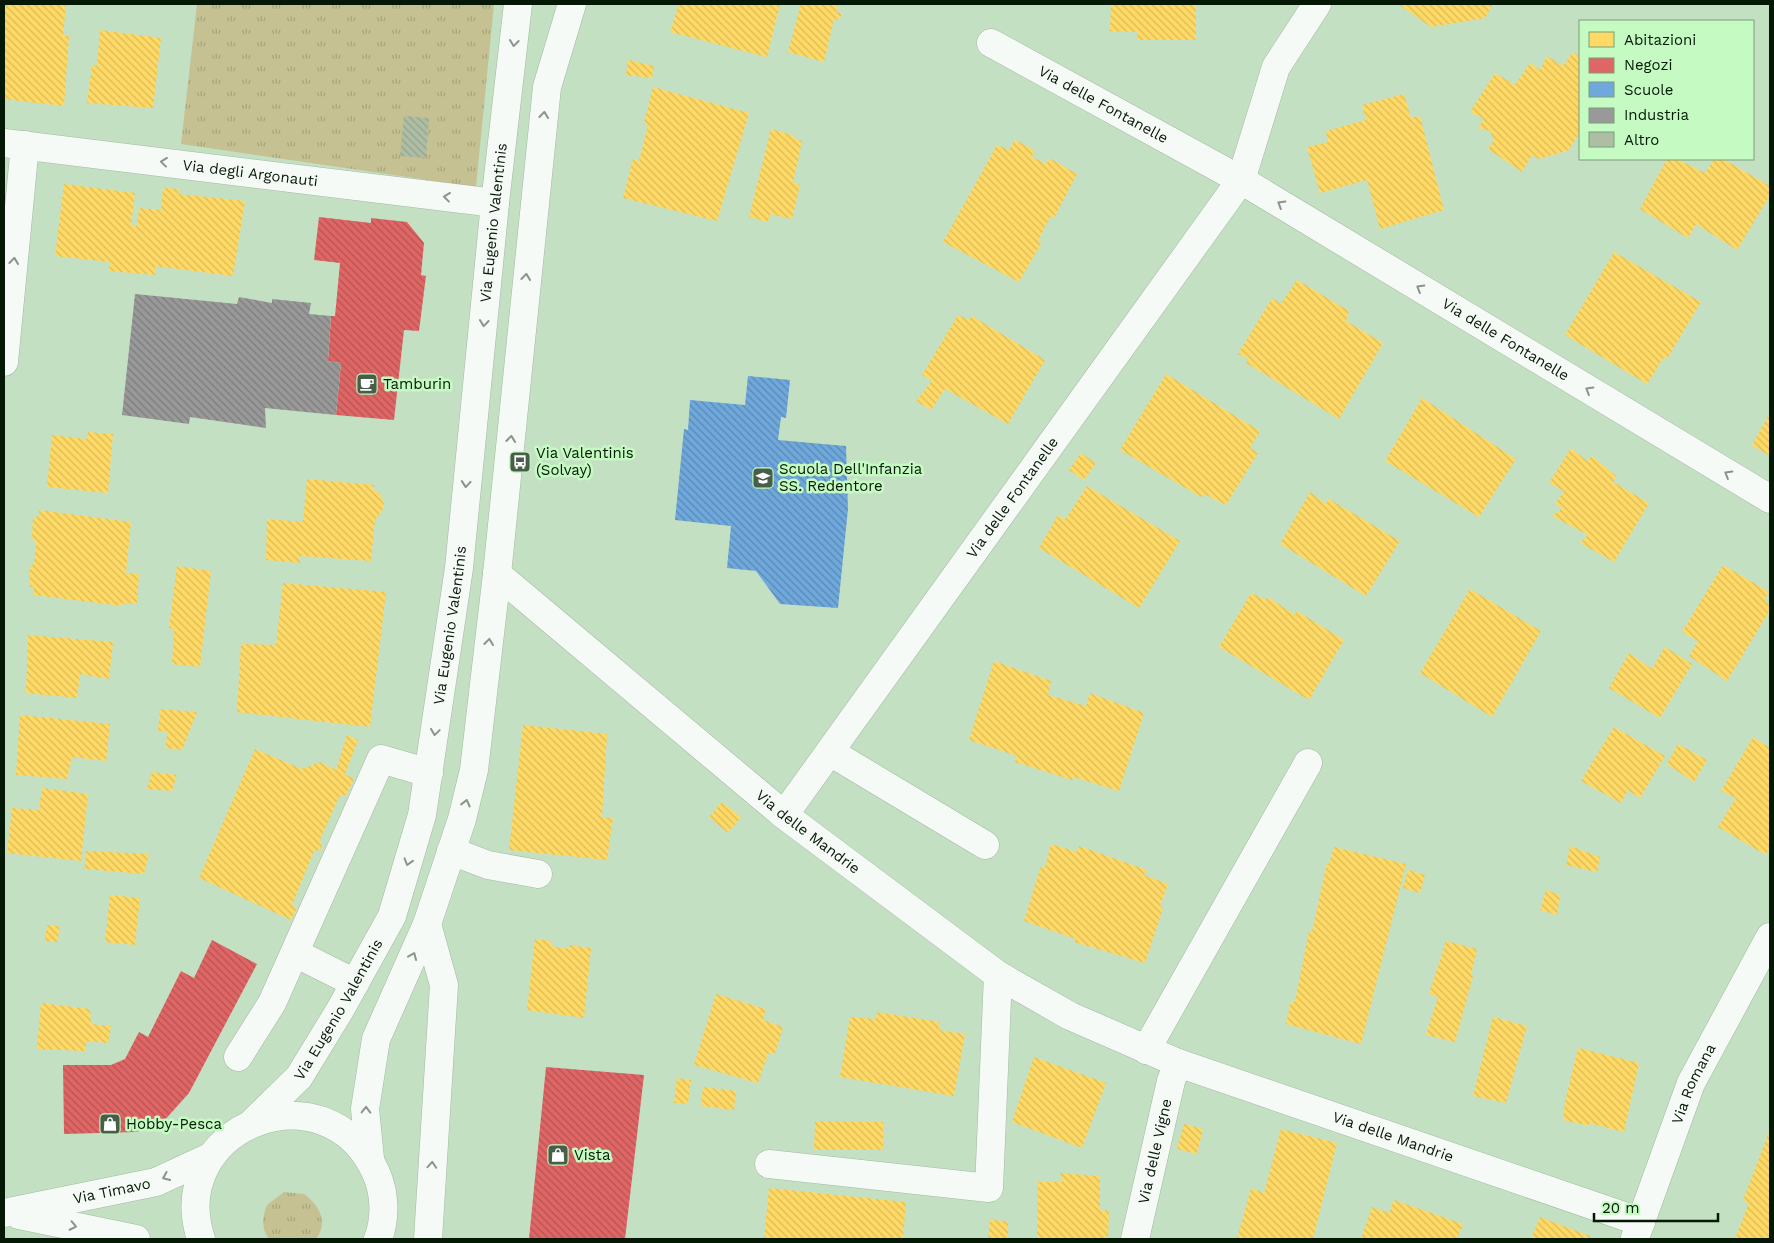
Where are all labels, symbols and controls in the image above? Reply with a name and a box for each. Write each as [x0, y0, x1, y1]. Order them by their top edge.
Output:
legend [1579, 20, 1754, 160]
text: Abitazioni [1624, 31, 1696, 49]
one-way arrow [509, 40, 520, 48]
text: Negozi [1624, 56, 1672, 74]
street label: Via delle Fontanelle [1035, 62, 1171, 147]
text: Scuole [1624, 81, 1674, 99]
text: Industria [1624, 106, 1690, 124]
one-way arrow [538, 111, 549, 119]
text: Altro [1624, 131, 1659, 149]
street label: Via Eugenio Valentinis [476, 142, 511, 303]
street label: Via degli Argonauti [181, 156, 319, 190]
one-way arrow [160, 157, 168, 168]
one-way arrow [443, 193, 451, 203]
one-way arrow [1278, 201, 1287, 211]
one-way arrow [8, 257, 19, 265]
one-way arrow [520, 273, 531, 281]
one-way arrow [1417, 285, 1426, 295]
street label: Via delle Fontanelle [1439, 294, 1572, 385]
one-way arrow [479, 319, 490, 327]
cafe icon: Tamburin [355, 372, 379, 396]
place label: Tamburin [383, 375, 451, 393]
one-way arrow [1586, 387, 1595, 397]
street label: Via delle Fontanelle [963, 433, 1062, 562]
one-way arrow [505, 434, 516, 442]
place label: Via Valentinis (Solvay) [536, 444, 634, 479]
bus stop icon: Via Valentinis (Solvay) [508, 450, 532, 474]
place label: Scuola Dell'Infanzia SS. Redentore [779, 460, 923, 495]
school or university icon: Scuola Dell'Infanzia SS. Redentore [751, 466, 775, 490]
one-way arrow [1725, 471, 1734, 481]
one-way arrow [461, 480, 472, 488]
street label: Via Eugenio Valentinis [430, 545, 470, 706]
one-way arrow [483, 638, 494, 646]
one-way arrow [430, 729, 441, 737]
street label: Via delle Mandrie [752, 786, 864, 878]
one-way arrow [460, 799, 471, 808]
one-way arrow [404, 857, 414, 866]
street label: Via Eugenio Valentinis [290, 936, 387, 1084]
one-way arrow [406, 952, 417, 961]
street label: Via Romana [1668, 1040, 1720, 1126]
street label: Via delle Vigne [1134, 1097, 1176, 1206]
one-way arrow [361, 1106, 371, 1114]
street label: Via delle Mandrie [1330, 1108, 1456, 1166]
shop icon: Hobby-Pesca [98, 1112, 122, 1136]
place label: Hobby-Pesca [126, 1115, 222, 1133]
shop icon: Vista [546, 1143, 570, 1167]
place label: Vista [574, 1146, 611, 1164]
one-way arrow [427, 1161, 438, 1169]
one-way arrow [162, 1171, 171, 1182]
street label: Via Timavo [71, 1174, 152, 1208]
scale bar [1594, 1190, 1718, 1222]
text: 20 m [1602, 1199, 1640, 1217]
one-way arrow [69, 1220, 78, 1231]

